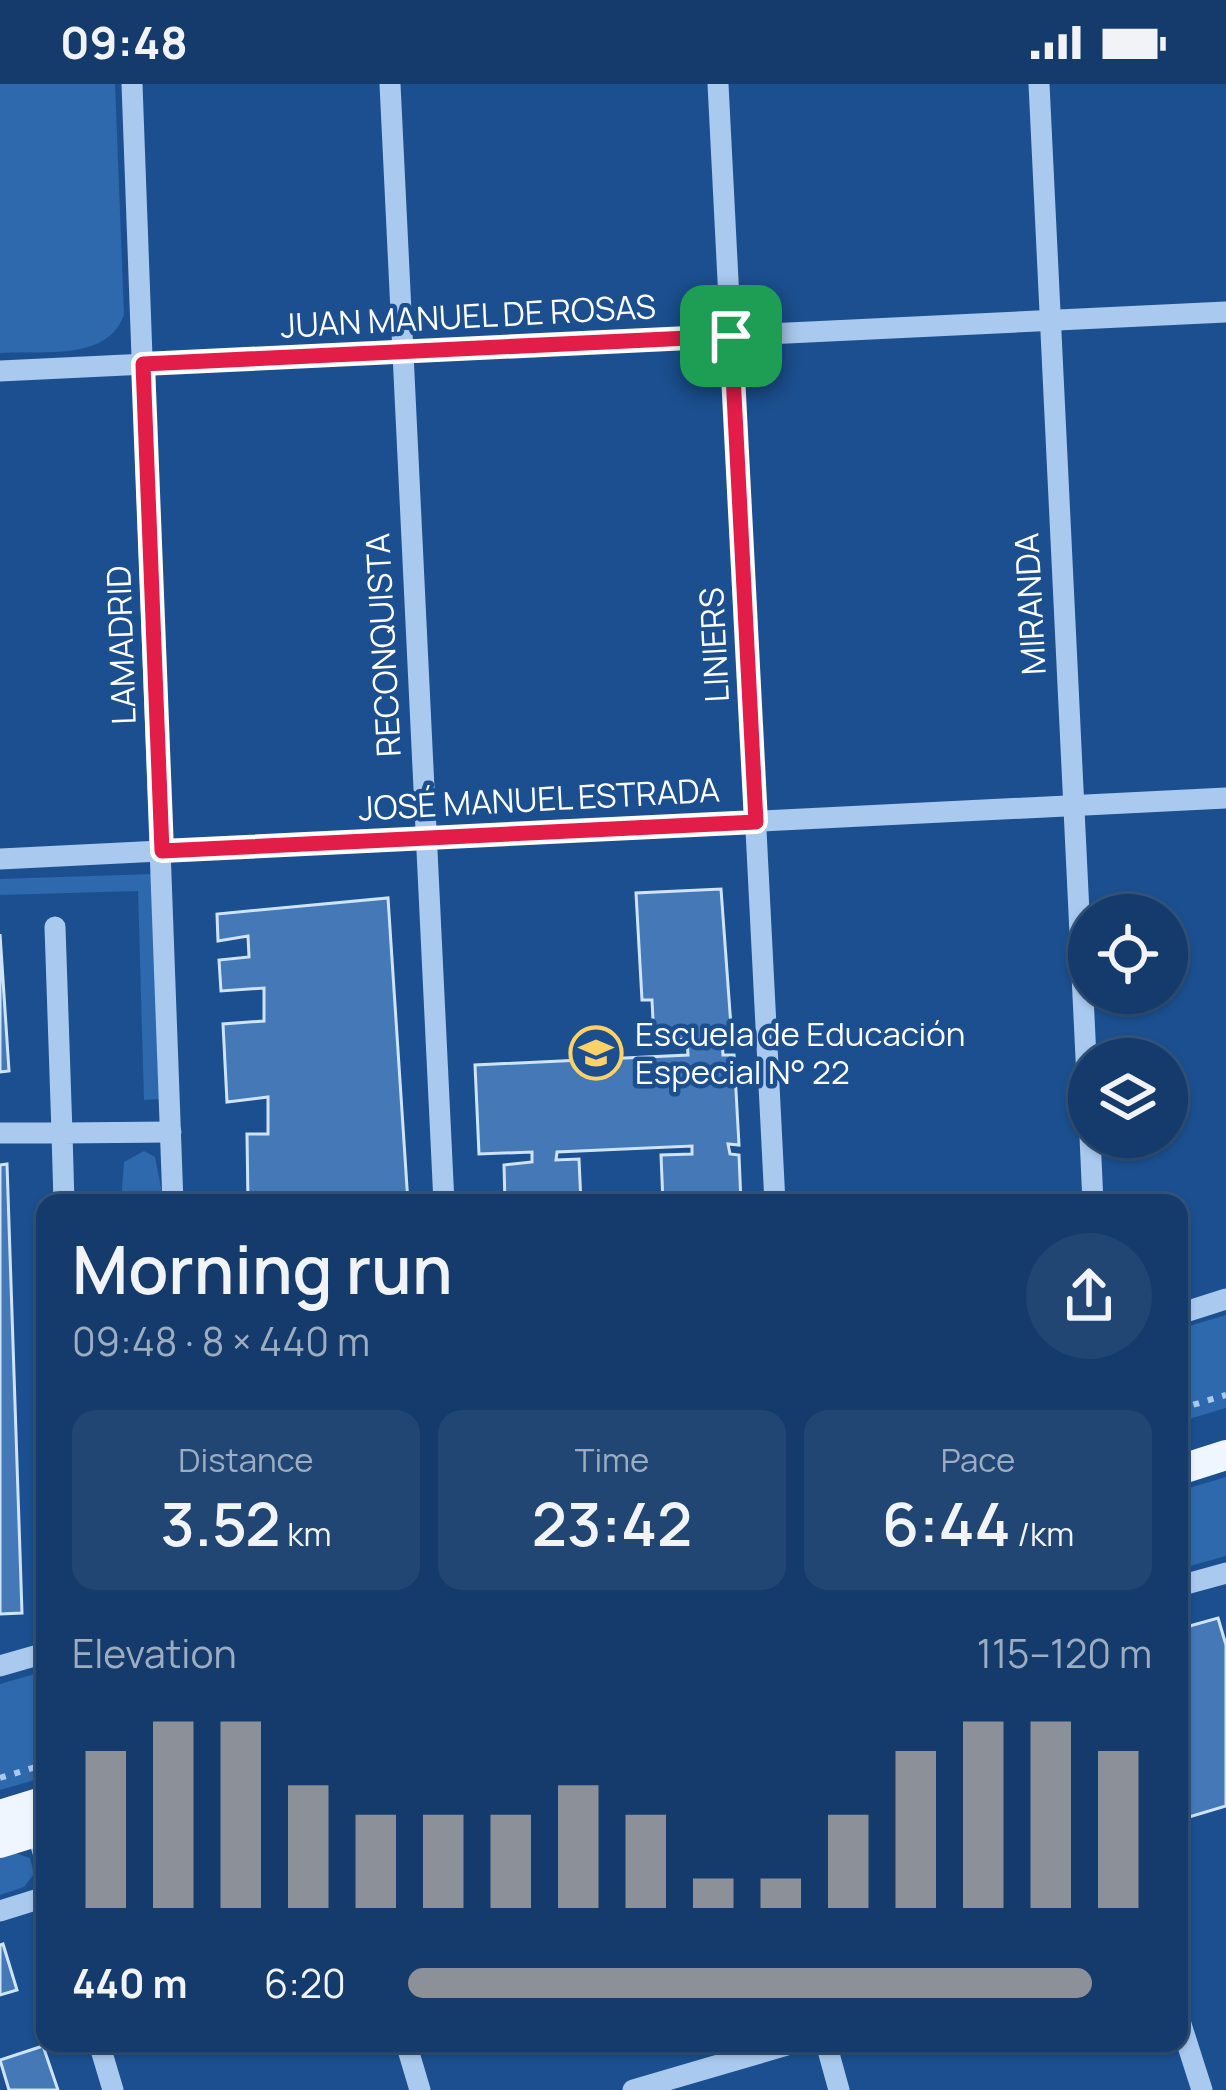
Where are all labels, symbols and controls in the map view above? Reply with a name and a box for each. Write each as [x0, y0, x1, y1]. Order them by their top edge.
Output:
text: 09:48 [60, 11, 188, 73]
street label: JUAN MANUEL DE ROSAS [279, 283, 657, 348]
pin [680, 285, 782, 387]
icon: arrive [698, 303, 764, 369]
street label: RECONQUISTA [354, 532, 411, 758]
street label: MIRANDA [1003, 532, 1056, 676]
street label: LAMADRID [95, 565, 146, 725]
street label: LINIERS [688, 587, 739, 704]
street label: JOSÉ MANUEL ESTRADA [357, 767, 721, 830]
map controls [1068, 894, 1188, 1158]
button: locate [1068, 894, 1188, 1014]
place label: Escuela de Educación Especial N° 22 [635, 1011, 965, 1094]
school or university icon: Escuela de Educación Especial N° 22 [568, 1025, 624, 1081]
button: layers [1068, 1038, 1188, 1158]
text: Morning run [72, 1224, 453, 1314]
button: share [1026, 1233, 1152, 1359]
text: 09:48 · 8 × 440 m [72, 1314, 370, 1368]
text: Distance [178, 1437, 314, 1482]
text: Time [575, 1437, 649, 1482]
text: Pace [941, 1437, 1015, 1482]
text: 3.52 [160, 1482, 281, 1564]
text: 23:42 [532, 1482, 692, 1564]
text: 6:44 [882, 1482, 1011, 1564]
text: km [281, 1511, 332, 1556]
text: /km [1011, 1511, 1074, 1556]
text: Elevation [72, 1626, 237, 1680]
text: 115–120 m [977, 1626, 1152, 1680]
text: 440 m [72, 1956, 188, 2010]
text: 6:20 [264, 1956, 346, 2010]

